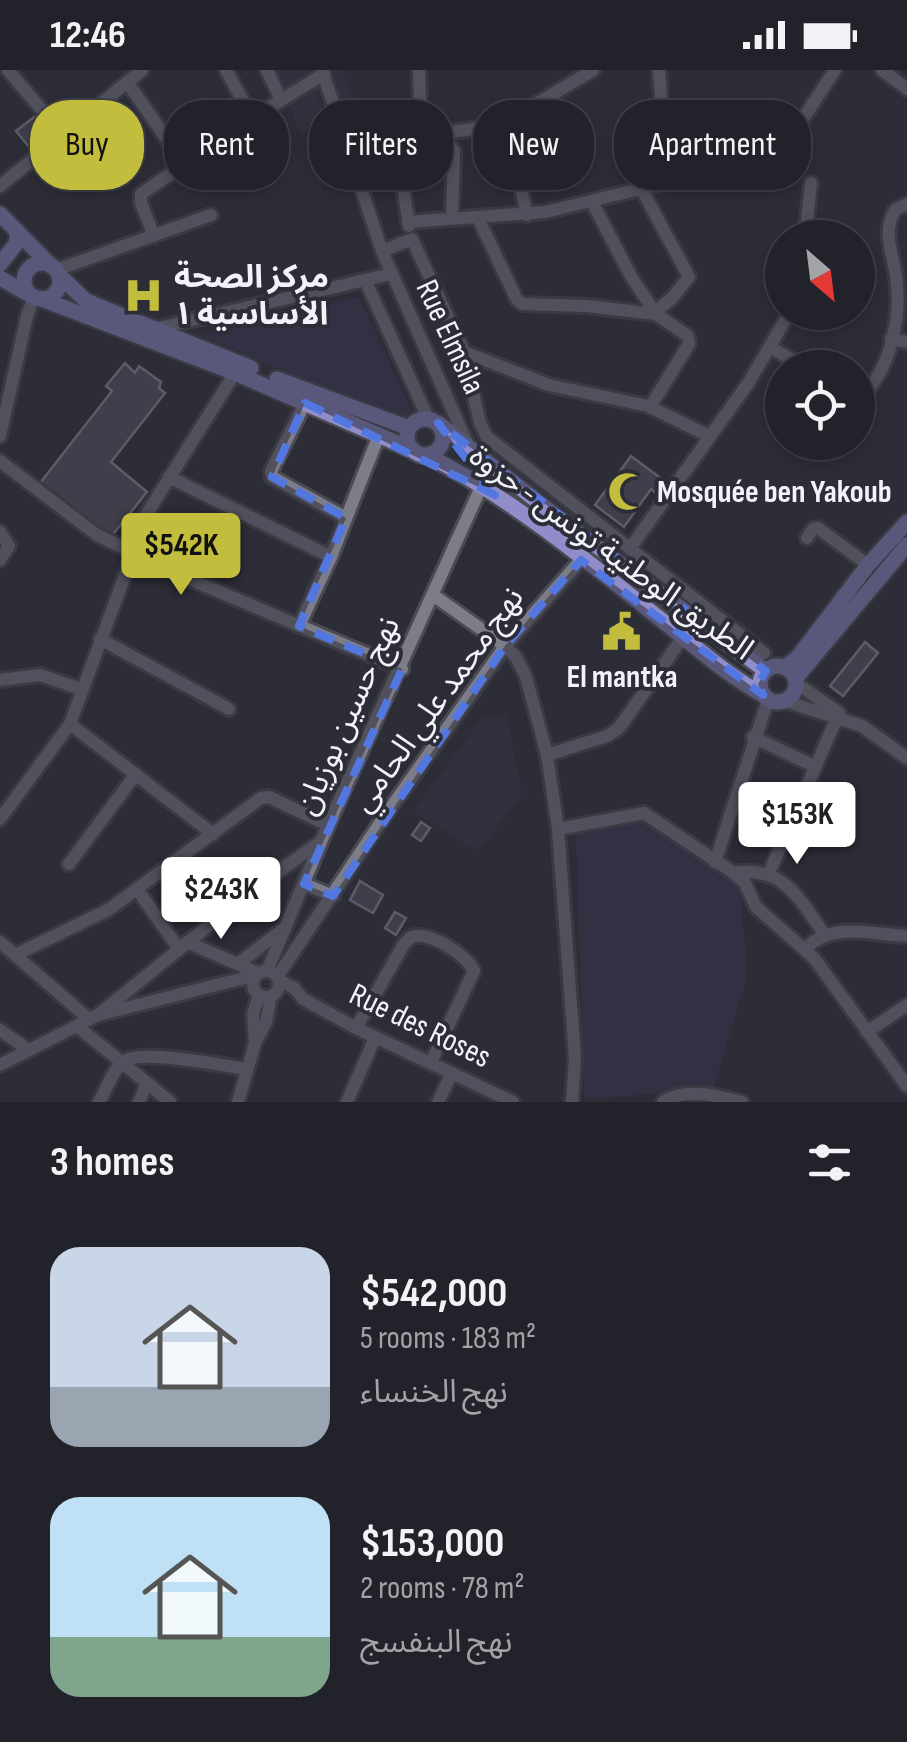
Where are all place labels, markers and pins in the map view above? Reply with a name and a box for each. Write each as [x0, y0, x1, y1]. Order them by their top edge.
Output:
place label: مركز الصحة الأساسية ١ [174, 258, 329, 334]
hospital icon: مركز الصحة الأساسية ١ [123, 274, 165, 316]
mosque icon: Mosquée ben Yakoub [606, 471, 648, 513]
place label: Mosquée ben Yakoub [657, 473, 892, 512]
pin: $542K [111, 513, 251, 598]
public building icon: El mantka [601, 611, 643, 653]
place label: El mantka [566, 658, 678, 697]
pin: $153K [727, 782, 867, 867]
pin: $243K [151, 857, 291, 942]

